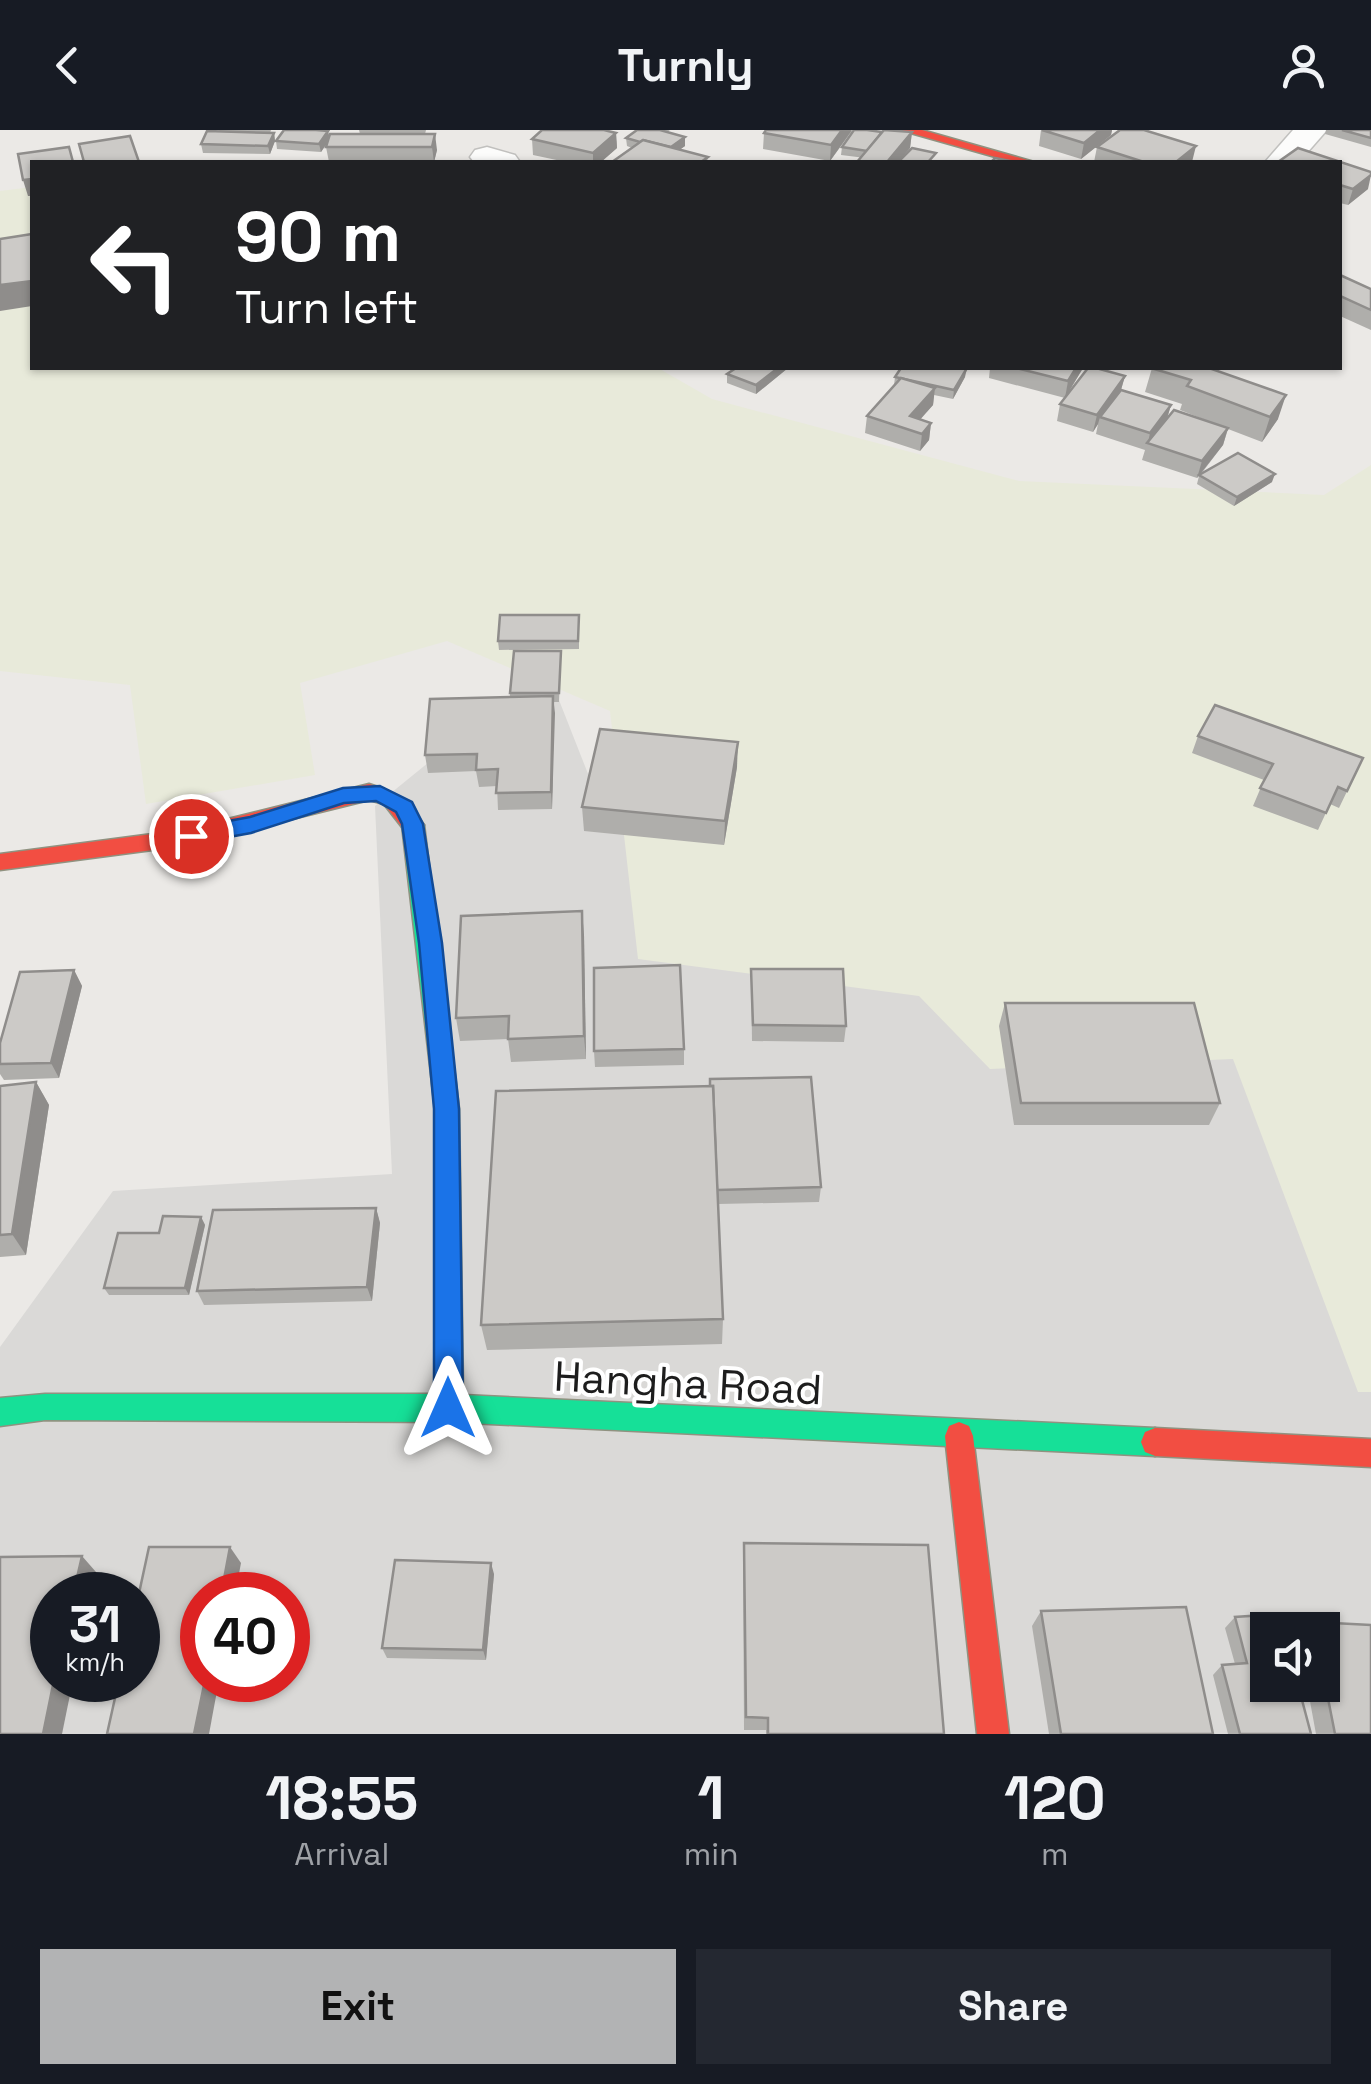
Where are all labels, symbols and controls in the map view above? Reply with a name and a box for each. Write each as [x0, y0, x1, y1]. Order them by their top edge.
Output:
text: Turnly [617, 37, 754, 94]
icon: back [40, 38, 95, 93]
icon: person [1276, 38, 1331, 93]
text: 90 m [235, 192, 401, 281]
icon: left [70, 200, 200, 330]
text: Turn left [235, 279, 418, 336]
pin [149, 794, 234, 879]
icon: arrive [164, 809, 219, 864]
street label: Hangha Road [553, 1350, 823, 1416]
position arrow [396, 1356, 500, 1460]
speed limit sign: 40 [180, 1572, 310, 1702]
text: 31 [69, 1593, 121, 1657]
map controls [1250, 1612, 1340, 1702]
button: sound [1250, 1612, 1340, 1702]
text: km/h [65, 1646, 125, 1678]
text: 18:55 [265, 1760, 418, 1837]
text: 1 [698, 1760, 725, 1837]
text: 120 [1004, 1760, 1106, 1837]
text: Arrival [294, 1834, 389, 1874]
text: min [684, 1834, 739, 1874]
text: m [1041, 1834, 1069, 1874]
button: Exit [40, 1949, 676, 2064]
button: Share [696, 1949, 1331, 2064]

